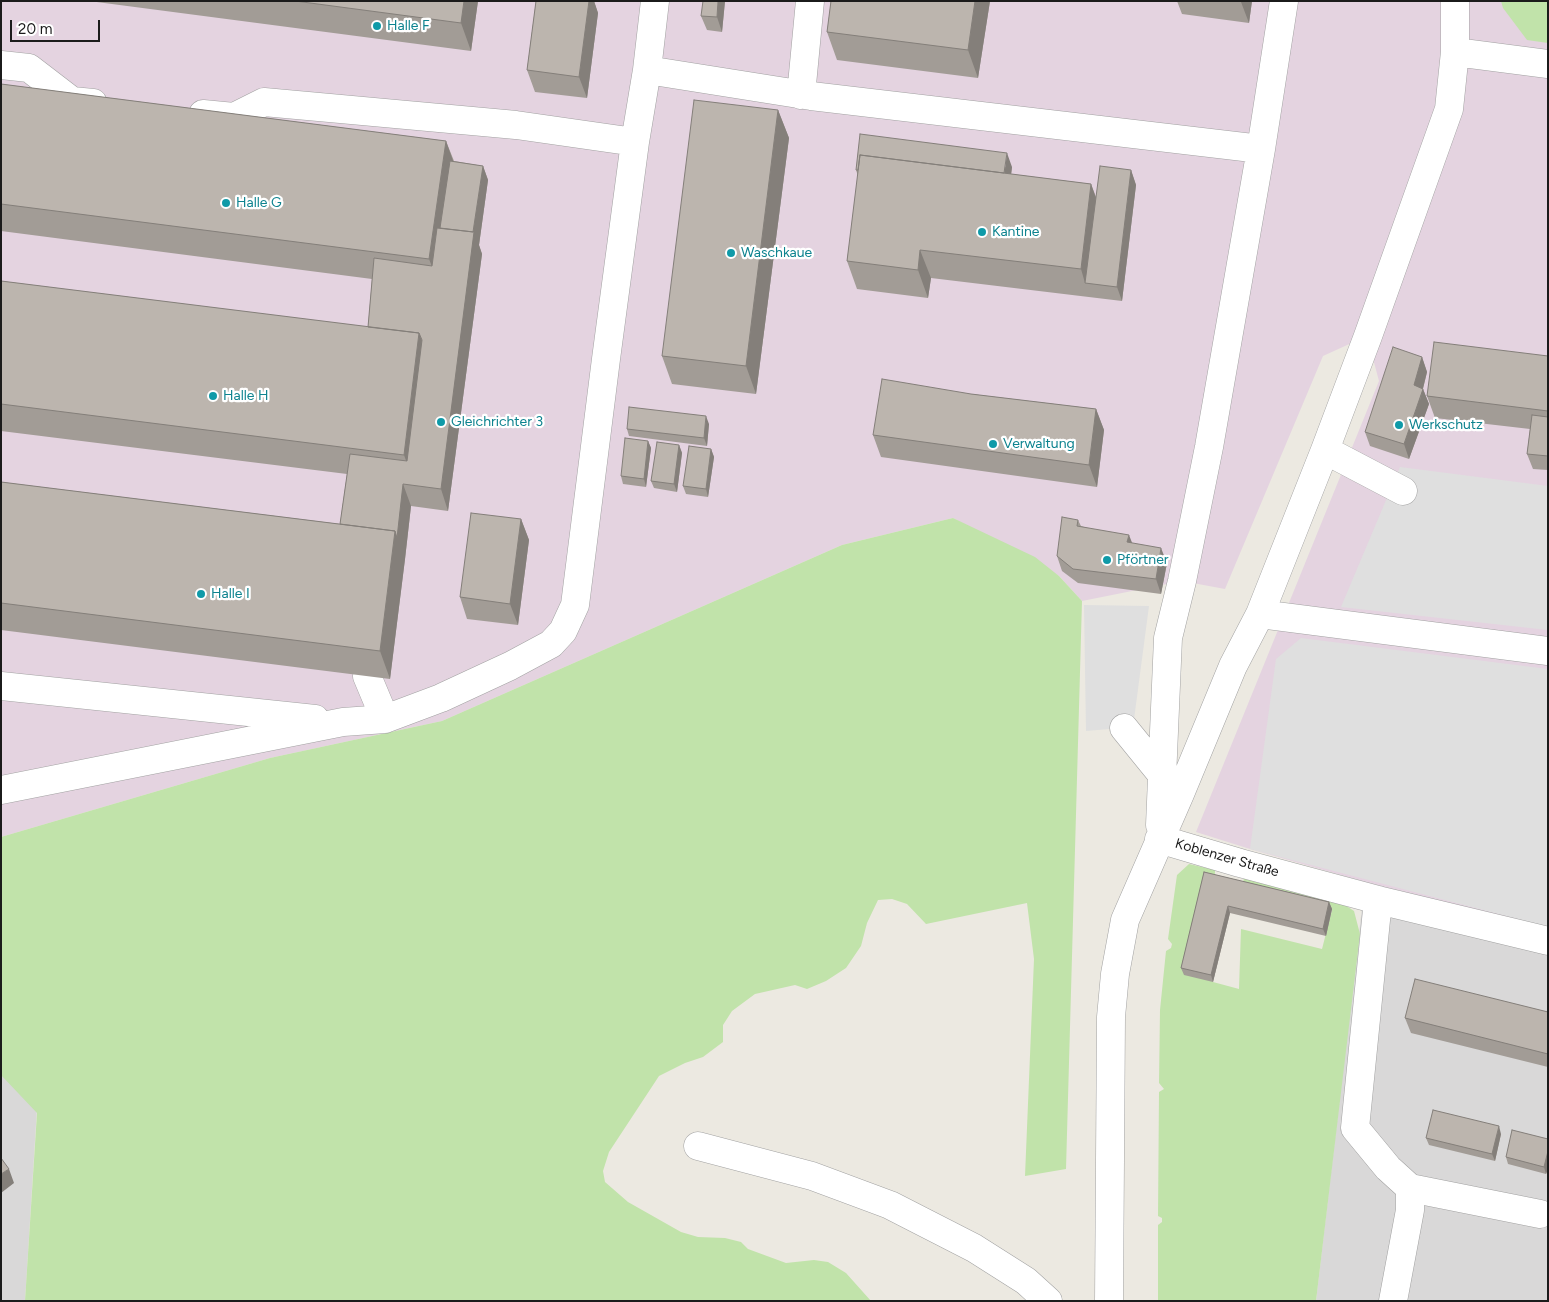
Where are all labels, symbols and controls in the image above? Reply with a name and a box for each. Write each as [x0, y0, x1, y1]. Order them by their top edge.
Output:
scale bar [12, 10, 102, 42]
place label: Halle F [387, 18, 430, 34]
text: 20 m [18, 20, 52, 38]
marker: Halle F [371, 20, 383, 32]
place label: Halle G [236, 195, 282, 211]
marker: Halle G [220, 197, 232, 209]
place label: Kantine [992, 224, 1039, 240]
marker: Kantine [976, 226, 988, 238]
place label: Waschkaue [741, 245, 812, 261]
marker: Waschkaue [725, 247, 737, 259]
place label: Halle H [223, 388, 268, 404]
marker: Halle H [207, 390, 219, 402]
place label: Gleichrichter 3 [451, 414, 543, 430]
marker: Gleichrichter 3 [435, 416, 447, 428]
place label: Werkschutz [1409, 417, 1483, 433]
marker: Werkschutz [1393, 419, 1405, 431]
place label: Verwaltung [1003, 436, 1075, 452]
marker: Verwaltung [987, 438, 999, 450]
place label: Pförtner [1117, 552, 1169, 568]
marker: Pförtner [1101, 554, 1113, 566]
place label: Halle I [211, 586, 250, 602]
marker: Halle I [195, 588, 207, 600]
street label: Koblenzer Straße [1173, 835, 1281, 881]

